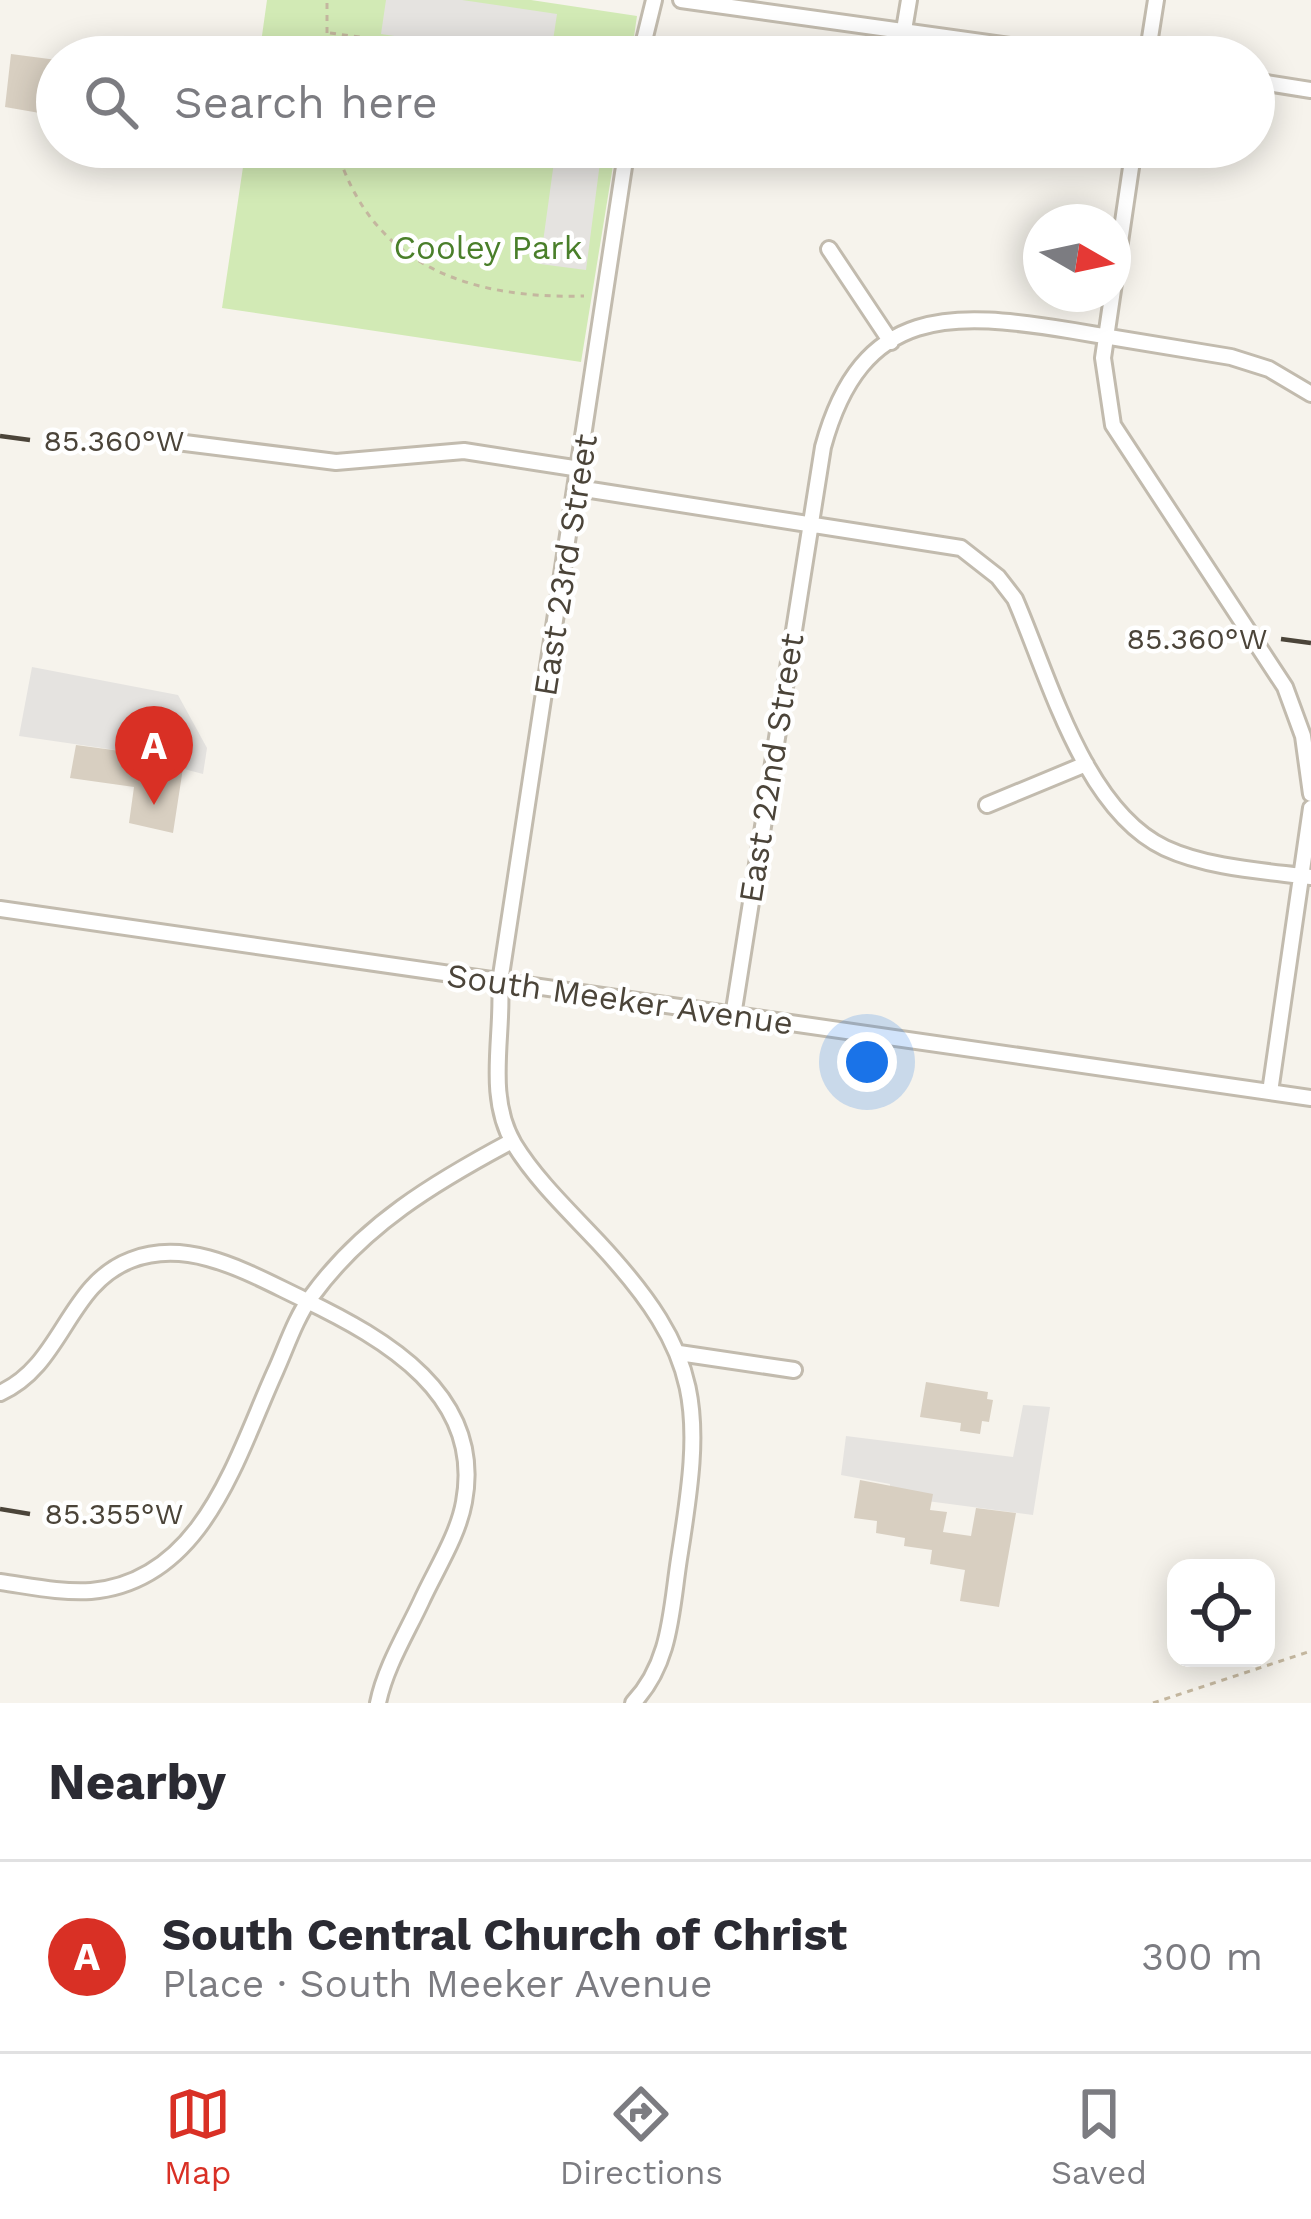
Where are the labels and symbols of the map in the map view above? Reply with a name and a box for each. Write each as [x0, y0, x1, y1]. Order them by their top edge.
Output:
north arrow [1023, 204, 1131, 312]
park label: Cooley Park [393, 228, 583, 267]
text: 85.360°W [44, 423, 184, 458]
street label: East 23rd Street [525, 431, 605, 699]
text: 85.360°W [1127, 621, 1267, 656]
street label: East 22nd Street [730, 630, 812, 906]
pin: A [115, 706, 193, 805]
street label: South Meeker Avenue [444, 955, 796, 1043]
your location [837, 1032, 897, 1092]
text: 85.355°W [45, 1496, 183, 1531]

